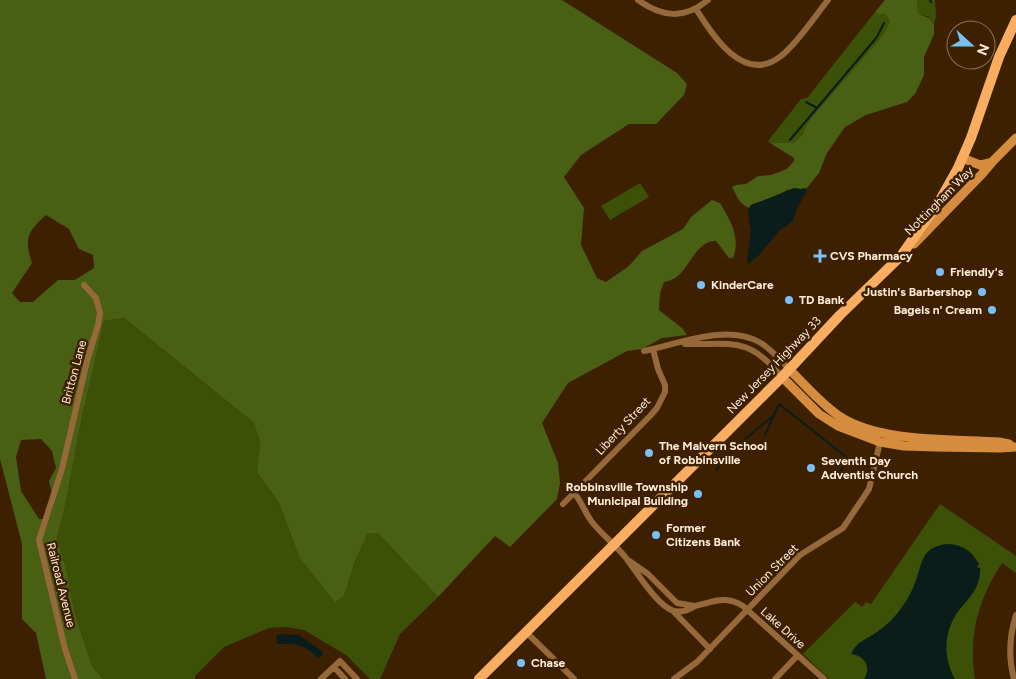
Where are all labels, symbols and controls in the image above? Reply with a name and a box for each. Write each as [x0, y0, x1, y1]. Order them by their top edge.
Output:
north arrow [946, 20, 996, 70]
text: N [973, 41, 993, 58]
street label: Nottingham Way [902, 163, 977, 238]
place label: CVS Pharmacy [830, 249, 913, 263]
marker: CVS Pharmacy [814, 250, 826, 262]
place label: Friendly's [950, 265, 1004, 279]
marker: Friendly's [934, 266, 946, 278]
place label: KinderCare [711, 278, 774, 292]
marker: KinderCare [695, 279, 707, 291]
place label: Justin's Barbershop [864, 285, 972, 299]
marker: Justin's Barbershop [976, 286, 988, 298]
place label: TD Bank [799, 293, 845, 307]
marker: TD Bank [783, 294, 795, 306]
place label: Bagels n' Cream [894, 303, 982, 317]
marker: Bagels n' Cream [986, 304, 998, 316]
street label: New Jersey Highway 33 [724, 314, 824, 416]
street label: Britton Lane [59, 338, 89, 405]
street label: Liberty Street [593, 394, 654, 458]
place label: The Malvern School of Robbinsville [659, 439, 767, 467]
marker: The Malvern School of Robbinsville [643, 447, 655, 459]
place label: Seventh Day Adventist Church [821, 454, 918, 482]
marker: Seventh Day Adventist Church [805, 462, 817, 474]
place label: Robbinsville Township Municipal Building [566, 480, 688, 508]
marker: Robbinsville Township Municipal Building [692, 488, 704, 500]
place label: Former Citizens Bank [666, 521, 741, 549]
marker: Former Citizens Bank [650, 529, 662, 541]
street label: Railroad Avenue [44, 541, 78, 629]
street label: Union Street [743, 541, 801, 599]
street label: Lake Drive [758, 604, 809, 652]
place label: Chase [531, 656, 566, 670]
marker: Chase [515, 657, 527, 669]

